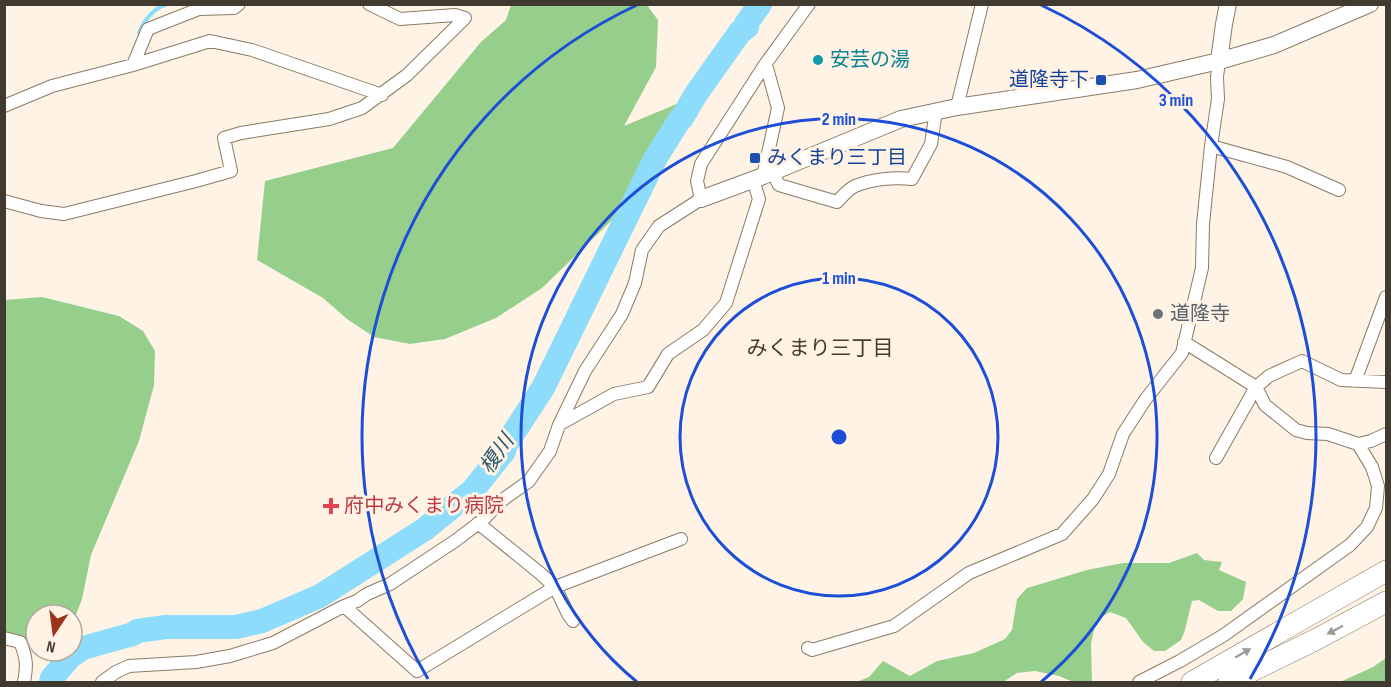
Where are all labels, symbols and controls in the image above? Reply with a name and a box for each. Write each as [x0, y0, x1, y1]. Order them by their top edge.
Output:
place label: 安芸の湯 [830, 48, 910, 72]
marker: 安芸の湯 [811, 53, 825, 67]
place label: 道隆寺下 [1009, 68, 1089, 92]
marker: 道隆寺下 [1094, 73, 1108, 87]
text: 3 min [1159, 90, 1193, 111]
text: 2 min [822, 109, 856, 130]
place label: みくまり三丁目 [767, 146, 907, 170]
marker: みくまり三丁目 [748, 151, 762, 165]
text: 1 min [822, 268, 856, 289]
place label: 道隆寺 [1170, 302, 1230, 326]
marker: 道隆寺 [1151, 307, 1165, 321]
district label: みくまり三丁目 [747, 336, 894, 361]
centre of rings [829, 427, 849, 447]
water label: 榎川 [475, 428, 520, 478]
place label: 府中みくまり病院 [344, 494, 504, 518]
marker: 府中みくまり病院 [322, 497, 340, 515]
north arrow [24, 603, 84, 663]
one-way arrow [1326, 625, 1343, 635]
text: N [45, 636, 57, 656]
one-way arrow [1235, 648, 1251, 659]

